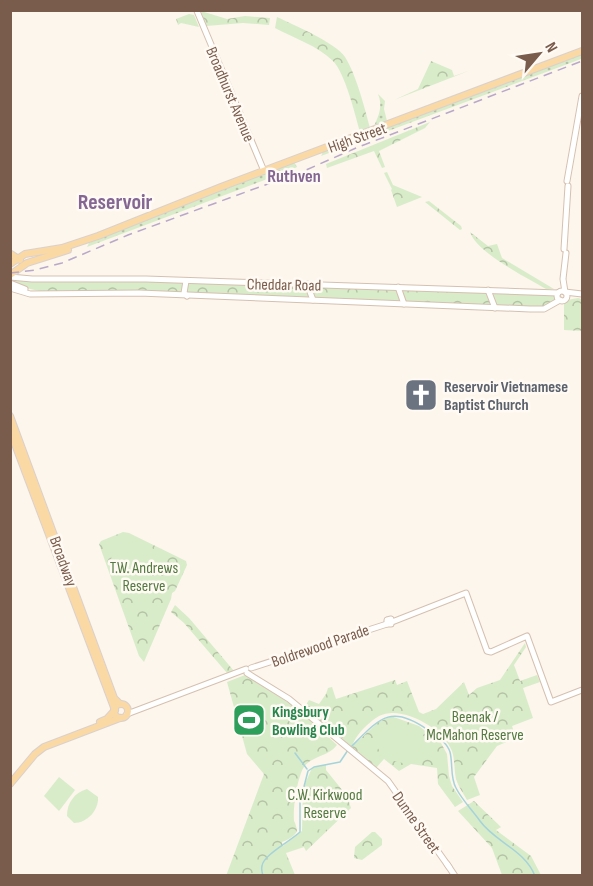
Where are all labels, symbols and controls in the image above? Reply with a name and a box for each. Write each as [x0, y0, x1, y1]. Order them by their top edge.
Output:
north arrow [509, 24, 569, 84]
text: N [540, 39, 561, 56]
street label: Broadhurst Avenue [201, 44, 258, 145]
street label: High Street [326, 119, 389, 158]
district label: Ruthven [267, 166, 321, 187]
district label: Reservoir [78, 189, 153, 216]
street label: Cheddar Road [247, 275, 321, 296]
church icon: Reservoir Vietnamese Baptist Church [403, 377, 439, 413]
place label: Reservoir Vietnamese Baptist Church [444, 378, 568, 415]
street label: Broadway [45, 534, 80, 589]
park label: T.W. Andrews Reserve [110, 559, 179, 596]
street label: Boldrewood Parade [269, 621, 372, 672]
sports icon: Kingsbury Bowling Club [231, 702, 267, 738]
place label: Kingsbury Bowling Club [272, 703, 345, 740]
park label: Beenak / McMahon Reserve [426, 708, 524, 745]
park label: C.W. Kirkwood Reserve [288, 786, 362, 823]
street label: Dunne Street [388, 788, 444, 857]

